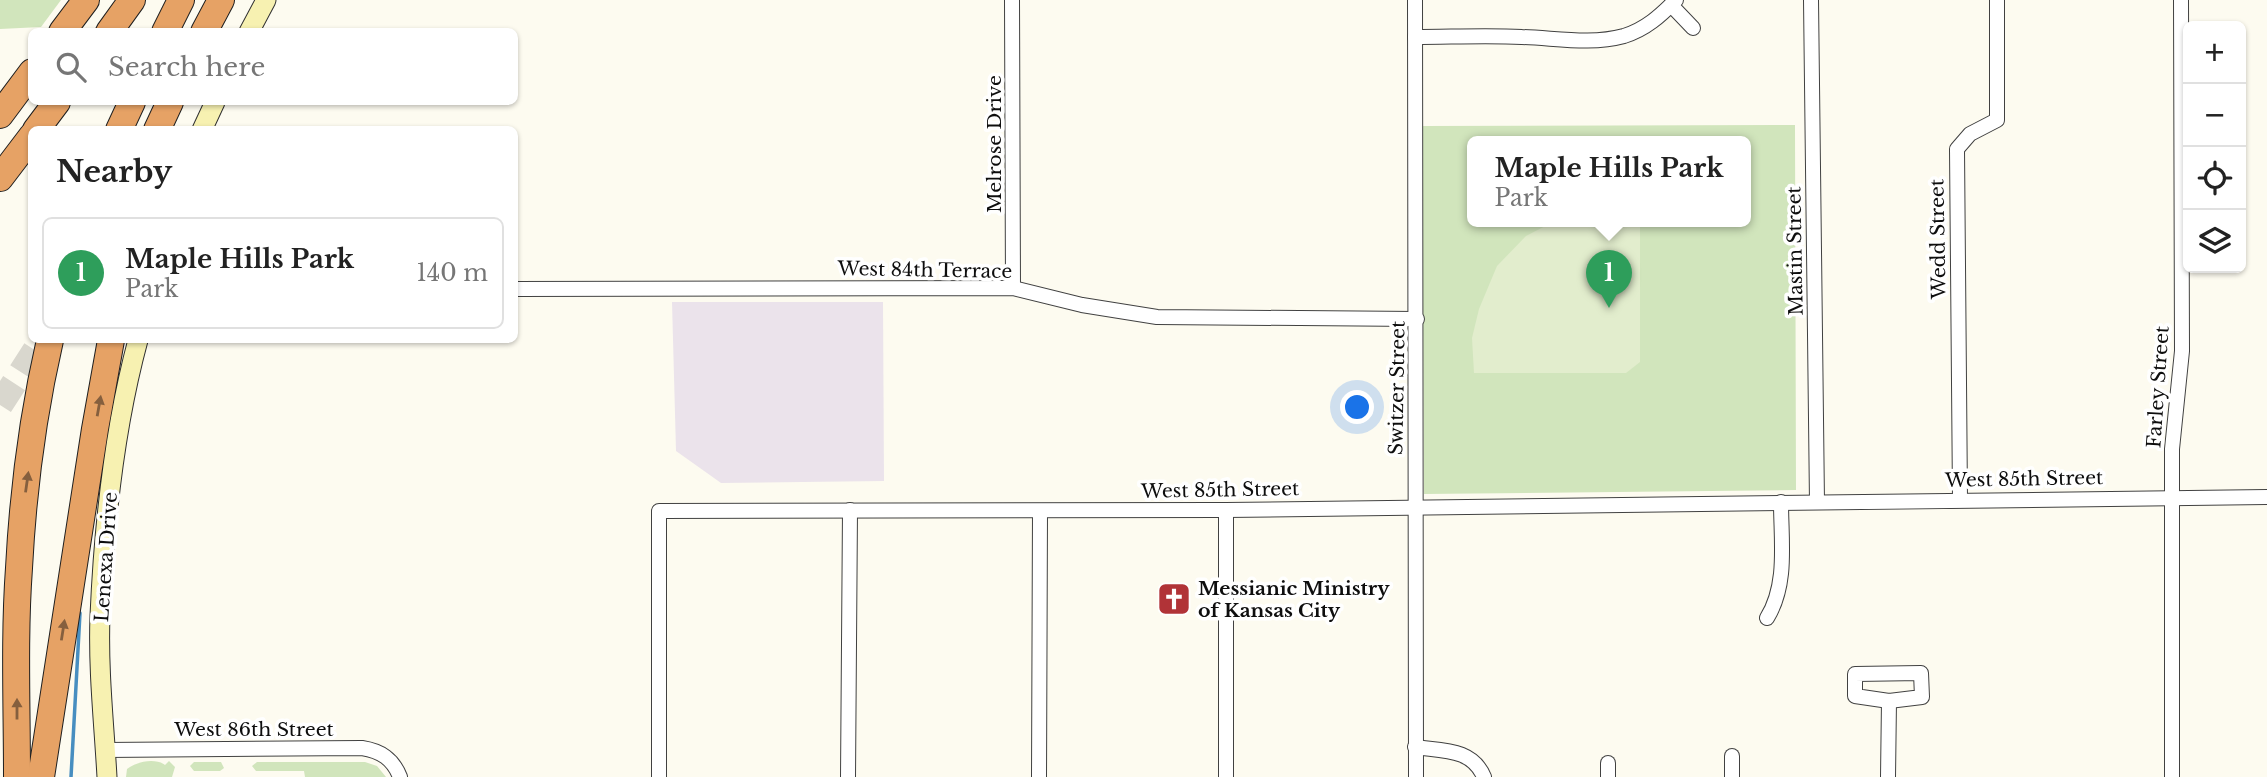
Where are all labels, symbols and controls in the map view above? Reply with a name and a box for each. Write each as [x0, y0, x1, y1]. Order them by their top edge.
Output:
map controls [2183, 21, 2246, 273]
button: + [2183, 21, 2246, 84]
search box [28, 28, 518, 105]
icon: search [52, 48, 90, 86]
text: Search here [108, 51, 265, 83]
street label: Melrose Drive [983, 75, 1006, 213]
button: − [2183, 84, 2246, 147]
popup [1467, 136, 1751, 227]
button: locate [2183, 147, 2246, 210]
text: Maple Hills Park [1494, 152, 1724, 184]
text: Nearby [56, 153, 172, 190]
street label: Wedd Street [1925, 178, 1951, 300]
text: Park [1494, 184, 1548, 212]
street label: Mastin Street [1782, 185, 1808, 316]
button: layers [2183, 210, 2246, 273]
text: Maple Hills Park [125, 243, 354, 275]
pin: 1 [1586, 250, 1632, 308]
street label: West 84th Terrace [837, 257, 1012, 283]
text: 1 [76, 259, 86, 287]
text: 140 m [417, 259, 488, 287]
text: Park [125, 275, 178, 303]
street label: Switzer Street [1384, 320, 1410, 455]
street label: Farley Street [2142, 324, 2174, 449]
your location [1340, 390, 1374, 424]
one-way arrow [94, 395, 105, 417]
street label: West 85th Street [1944, 466, 2104, 492]
one-way arrow [21, 471, 32, 493]
street label: West 85th Street [1140, 477, 1300, 503]
street label: Lenexa Drive [90, 491, 122, 623]
place label: Messianic Ministry of Kansas City [1198, 577, 1390, 622]
church icon: Messianic Ministry of Kansas City [1155, 580, 1193, 618]
one-way arrow [58, 619, 69, 641]
one-way arrow [11, 698, 23, 720]
street label: West 86th Street [173, 718, 335, 741]

